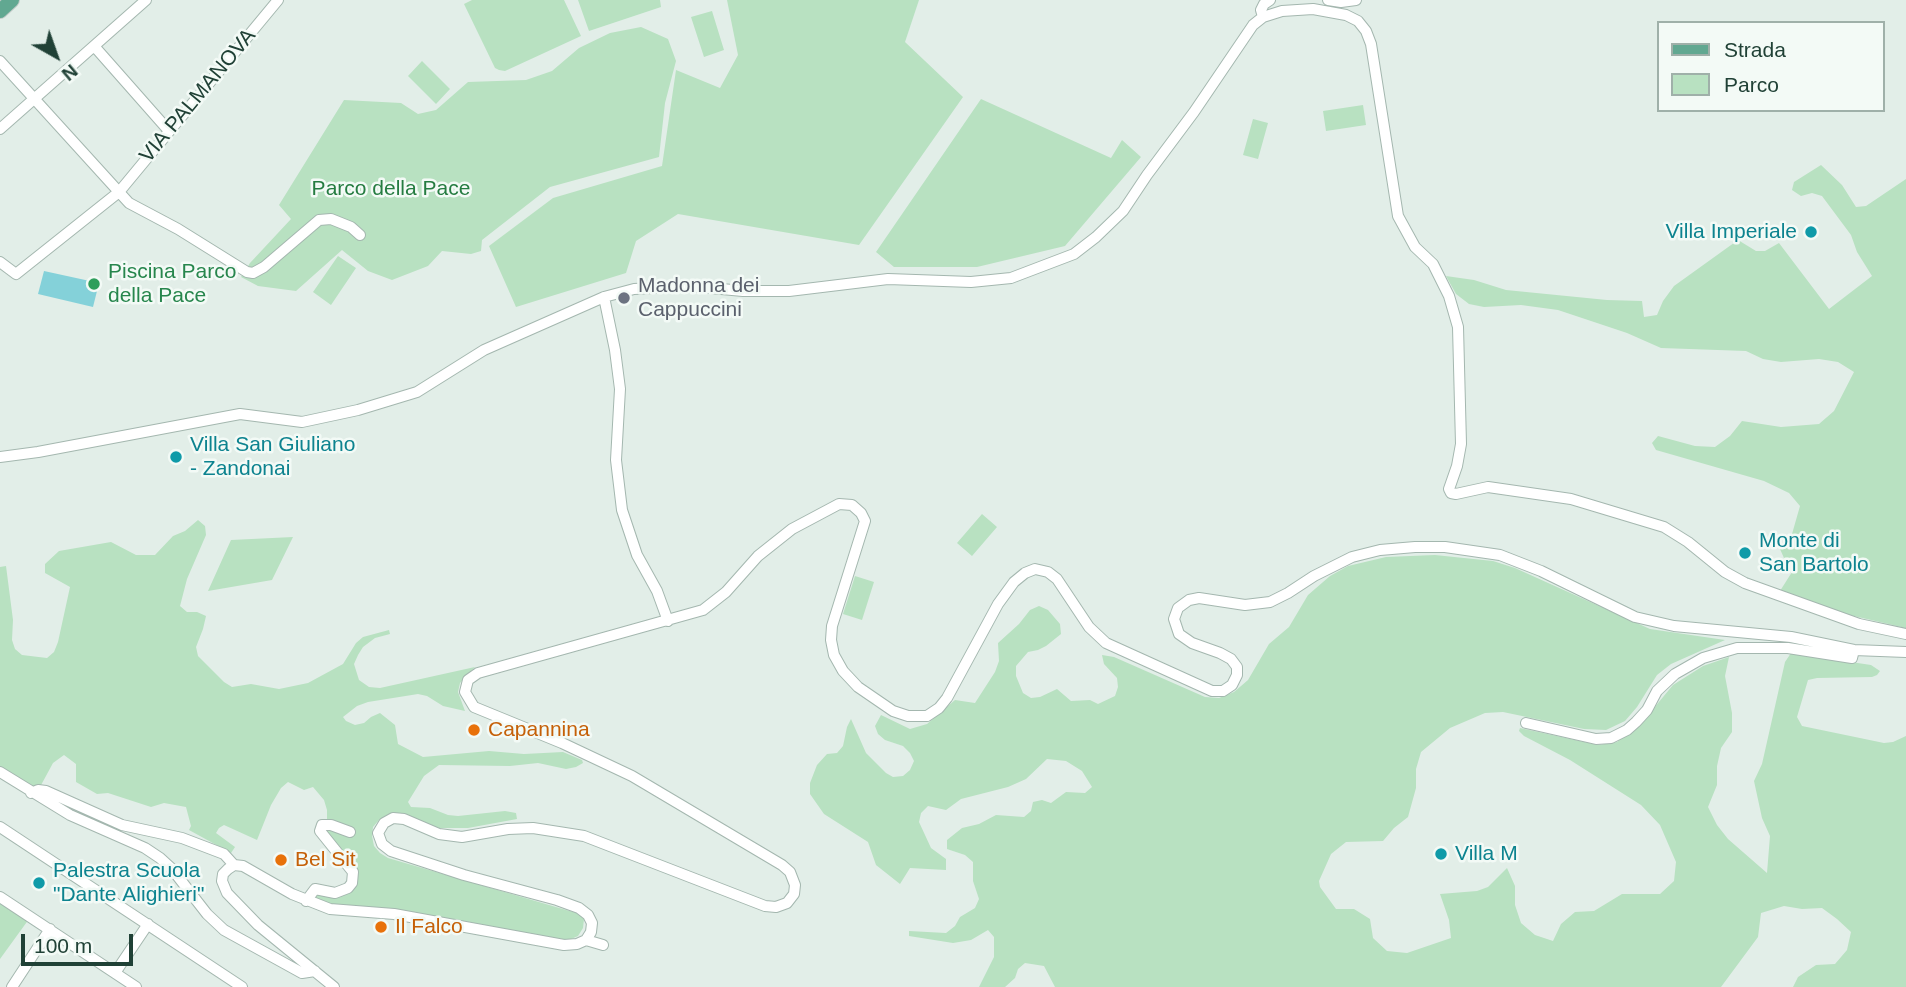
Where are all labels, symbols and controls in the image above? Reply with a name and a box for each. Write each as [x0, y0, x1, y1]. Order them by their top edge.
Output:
north arrow [21, 21, 91, 91]
legend [1658, 21, 1885, 112]
street label: VIA PALMANOVA [135, 24, 261, 168]
text: Strada [1724, 38, 1786, 61]
text: N [58, 60, 82, 85]
text: Parco [1724, 73, 1779, 96]
park label: Parco della Pace [312, 176, 470, 202]
place label: Villa Imperiale [1665, 219, 1797, 245]
marker: Villa Imperiale [1803, 224, 1819, 240]
place label: Piscina Parco della Pace [108, 259, 236, 309]
place label: Madonna dei Cappuccini [638, 273, 759, 323]
marker: Piscina Parco della Pace [86, 276, 102, 292]
marker: Madonna dei Cappuccini [616, 290, 632, 306]
place label: Villa San Giuliano - Zandonai [190, 432, 355, 482]
marker: Villa San Giuliano - Zandonai [168, 449, 184, 465]
place label: Monte di San Bartolo [1759, 528, 1869, 578]
marker: Monte di San Bartolo [1737, 545, 1753, 561]
place label: Capannina [488, 717, 590, 743]
marker: Capannina [466, 722, 482, 738]
place label: Villa M [1455, 841, 1518, 867]
marker: Villa M [1433, 846, 1449, 862]
place label: Bel Sit [295, 847, 356, 873]
marker: Bel Sit [273, 852, 289, 868]
place label: Palestra Scuola "Dante Alighieri" [53, 858, 204, 908]
marker: Palestra Scuola "Dante Alighieri" [31, 875, 47, 891]
place label: Il Falco [395, 914, 463, 940]
marker: Il Falco [373, 919, 389, 935]
scale bar [24, 920, 136, 964]
text: 100 m [34, 934, 92, 957]

